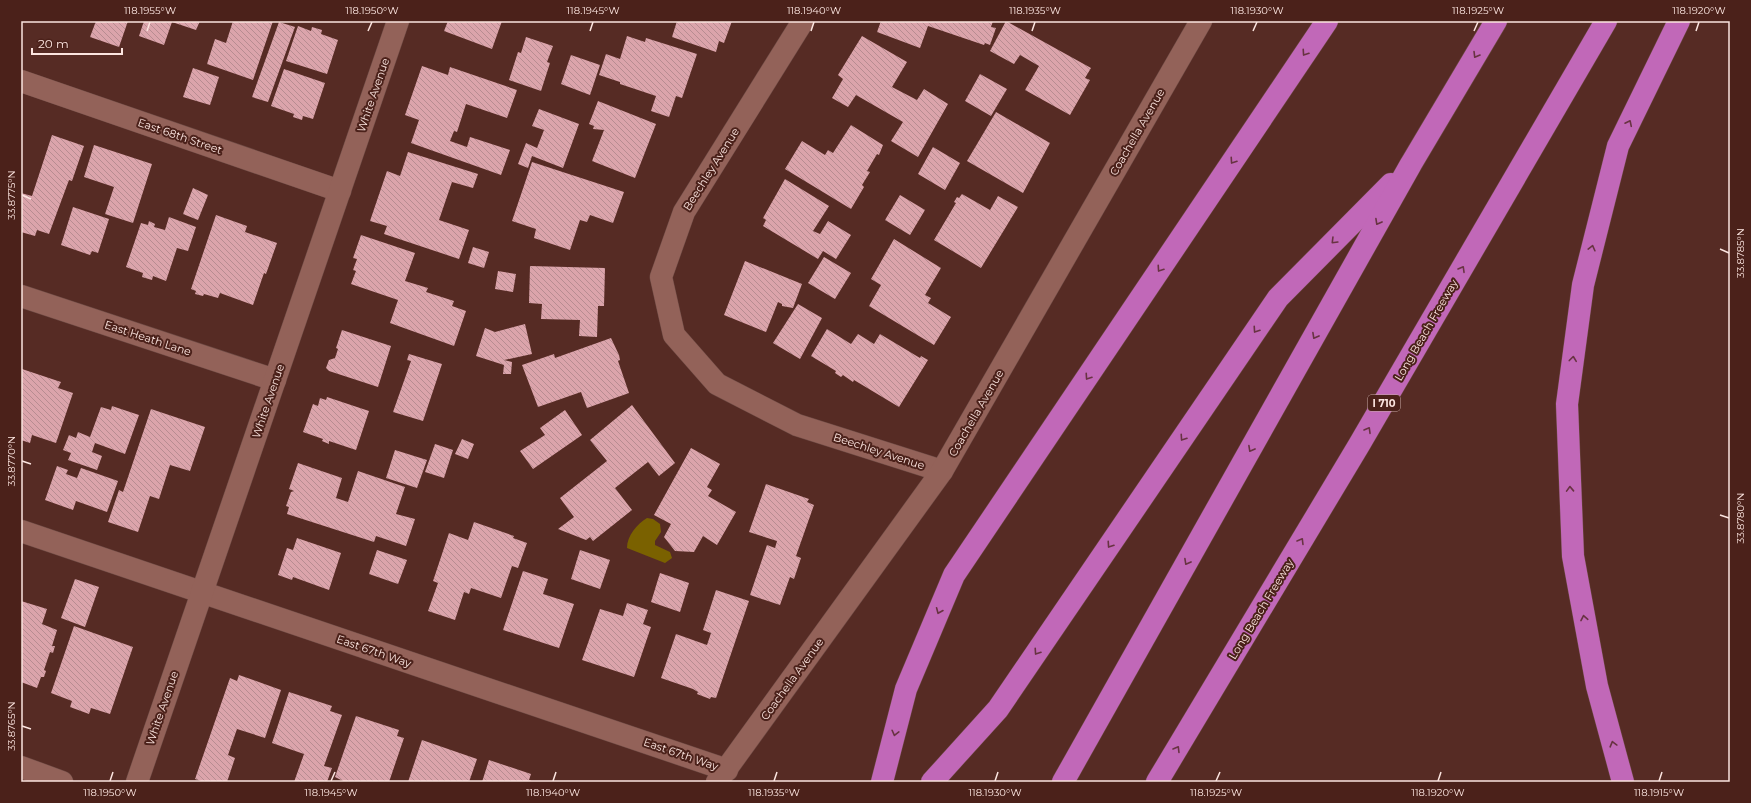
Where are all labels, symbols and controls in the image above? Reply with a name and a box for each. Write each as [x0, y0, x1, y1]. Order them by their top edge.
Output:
text: 118.1955°W [124, 4, 176, 17]
text: 118.1950°W [345, 4, 399, 17]
text: 118.1945°W [566, 4, 620, 17]
text: 118.1940°W [787, 4, 841, 17]
text: 118.1935°W [1009, 4, 1061, 17]
text: 118.1930°W [1230, 4, 1284, 17]
text: 118.1925°W [1452, 4, 1504, 17]
text: 118.1920°W [1672, 4, 1726, 17]
scale bar [32, 30, 122, 56]
text: 20 m [38, 36, 69, 51]
one-way arrow [1303, 49, 1310, 56]
one-way arrow [1473, 51, 1480, 58]
street label: White Avenue [354, 56, 392, 134]
street label: Coachella Avenue [1106, 86, 1168, 178]
street label: East 68th Street [136, 115, 224, 157]
one-way arrow [1624, 120, 1632, 128]
street label: Beechley Avenue [680, 125, 742, 213]
one-way arrow [1230, 157, 1238, 164]
text: 33.8775°N [5, 170, 18, 220]
one-way arrow [1376, 218, 1383, 225]
text: 33.8785°N [1734, 228, 1747, 278]
one-way arrow [1332, 236, 1339, 244]
one-way arrow [1587, 244, 1596, 251]
one-way arrow [1157, 265, 1165, 272]
one-way arrow [1457, 266, 1464, 273]
street label: Long Beach Freeway [1391, 277, 1461, 383]
street label: East Heath Lane [103, 317, 193, 359]
one-way arrow [1253, 326, 1261, 333]
one-way arrow [1312, 331, 1319, 339]
one-way arrow [1568, 356, 1577, 362]
street label: White Avenue [249, 362, 287, 440]
street label: Coachella Avenue [945, 367, 1007, 459]
one-way arrow [1085, 373, 1092, 380]
road number: I 710 [1368, 395, 1400, 411]
one-way arrow [1363, 427, 1371, 434]
street label: Beechley Avenue [832, 430, 927, 472]
one-way arrow [1181, 433, 1188, 440]
text: 33.8770°N [5, 436, 18, 486]
one-way arrow [1248, 445, 1255, 452]
one-way arrow [1566, 486, 1574, 492]
text: 33.8780°N [1734, 493, 1747, 543]
one-way arrow [1297, 538, 1304, 545]
one-way arrow [1107, 541, 1115, 548]
street label: Long Beach Freeway [1225, 556, 1297, 662]
one-way arrow [1184, 558, 1192, 565]
one-way arrow [936, 607, 944, 614]
one-way arrow [1580, 614, 1589, 621]
street label: East 67th Way [335, 632, 413, 670]
street label: Coachella Avenue [758, 635, 827, 723]
one-way arrow [1035, 648, 1042, 655]
street label: White Avenue [143, 669, 181, 747]
text: 33.8765°N [5, 701, 18, 751]
one-way arrow [891, 730, 899, 736]
street label: East 67th Way [642, 735, 720, 773]
one-way arrow [1609, 741, 1618, 748]
one-way arrow [1172, 746, 1179, 753]
text: 118.1950°W [83, 786, 137, 799]
text: 118.1945°W [304, 786, 358, 799]
text: 118.1940°W [526, 786, 580, 799]
text: 118.1935°W [748, 786, 800, 799]
text: 118.1930°W [968, 786, 1022, 799]
text: 118.1925°W [1190, 786, 1242, 799]
text: 118.1920°W [1411, 786, 1465, 799]
text: 118.1915°W [1634, 786, 1684, 799]

